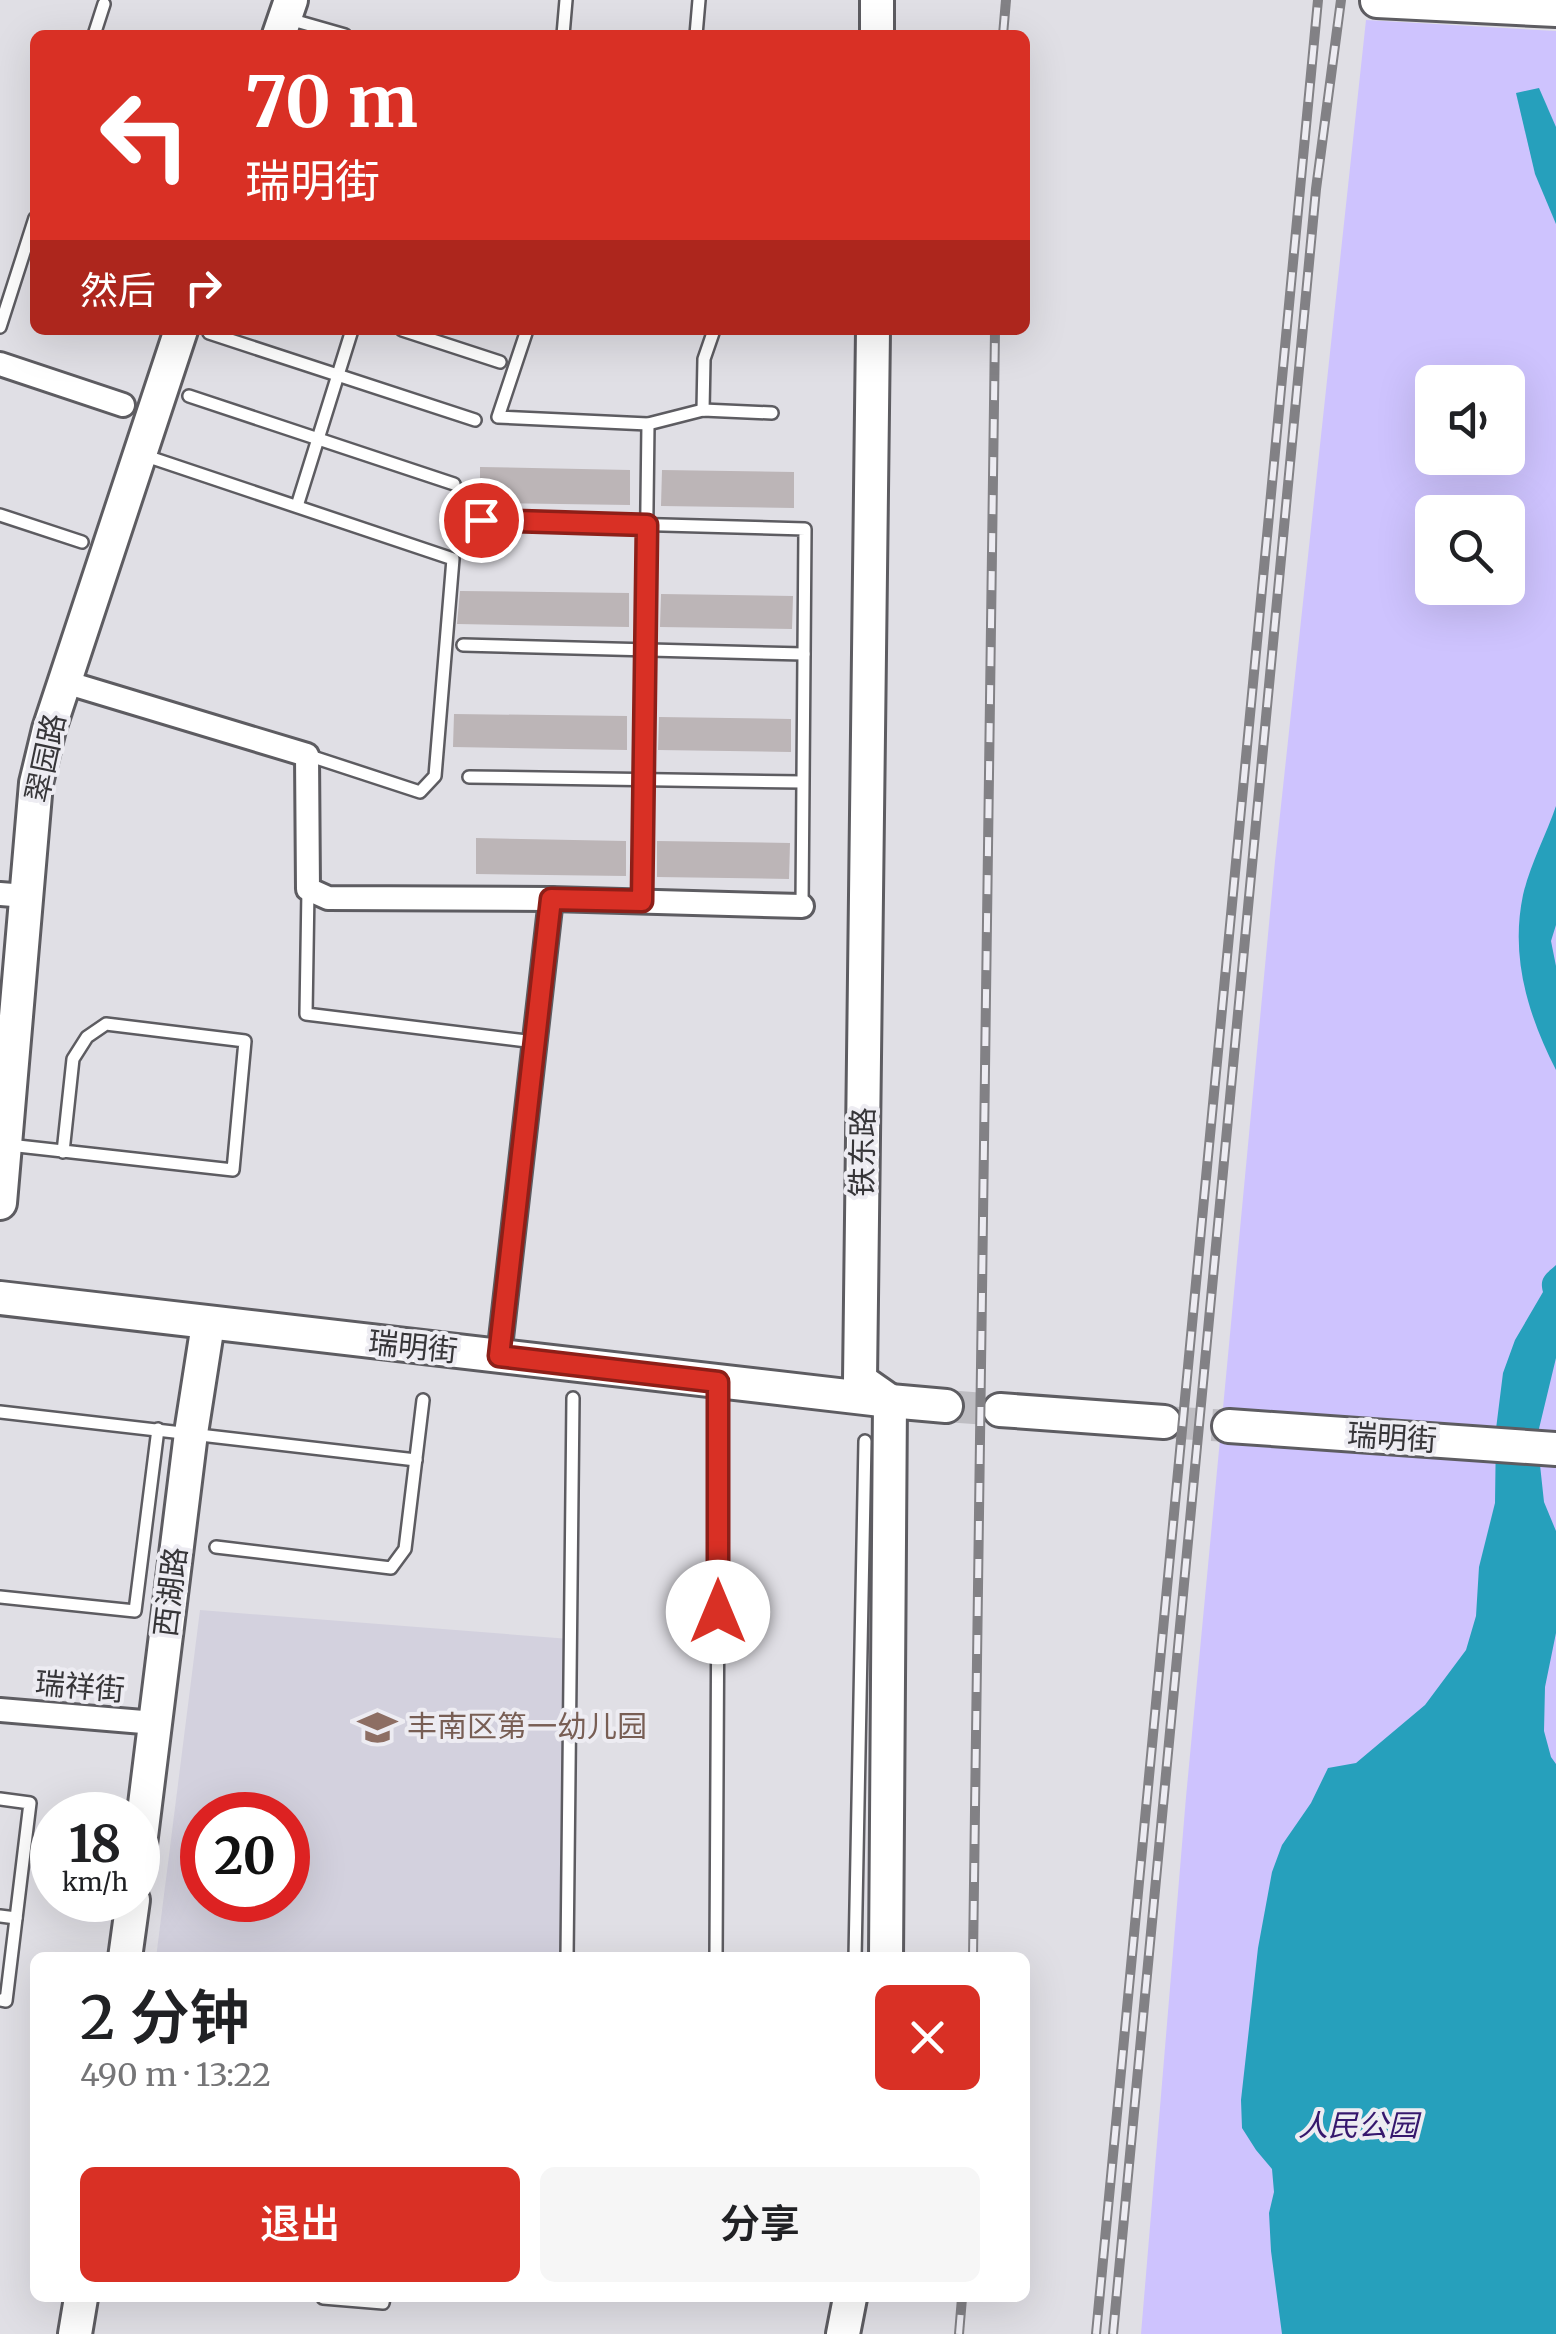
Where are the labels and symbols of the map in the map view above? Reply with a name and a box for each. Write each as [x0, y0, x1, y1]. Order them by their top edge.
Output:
pin [439, 478, 524, 563]
street label: 翠园路 [17, 710, 73, 806]
street label: 铁东路 [842, 1107, 882, 1197]
street label: 瑞明街 [366, 1322, 460, 1370]
street label: 瑞明街 [1346, 1415, 1438, 1459]
street label: 西湖路 [146, 1545, 194, 1639]
position arrow [666, 1560, 770, 1664]
street label: 瑞祥街 [34, 1663, 127, 1709]
school or university icon: 丰南区第一幼儿园 [356, 1706, 398, 1748]
place label: 丰南区第一幼儿园 [407, 1707, 647, 1745]
speed limit sign: 20 [180, 1792, 310, 1922]
park label: 人民公园 [1298, 2106, 1422, 2144]

